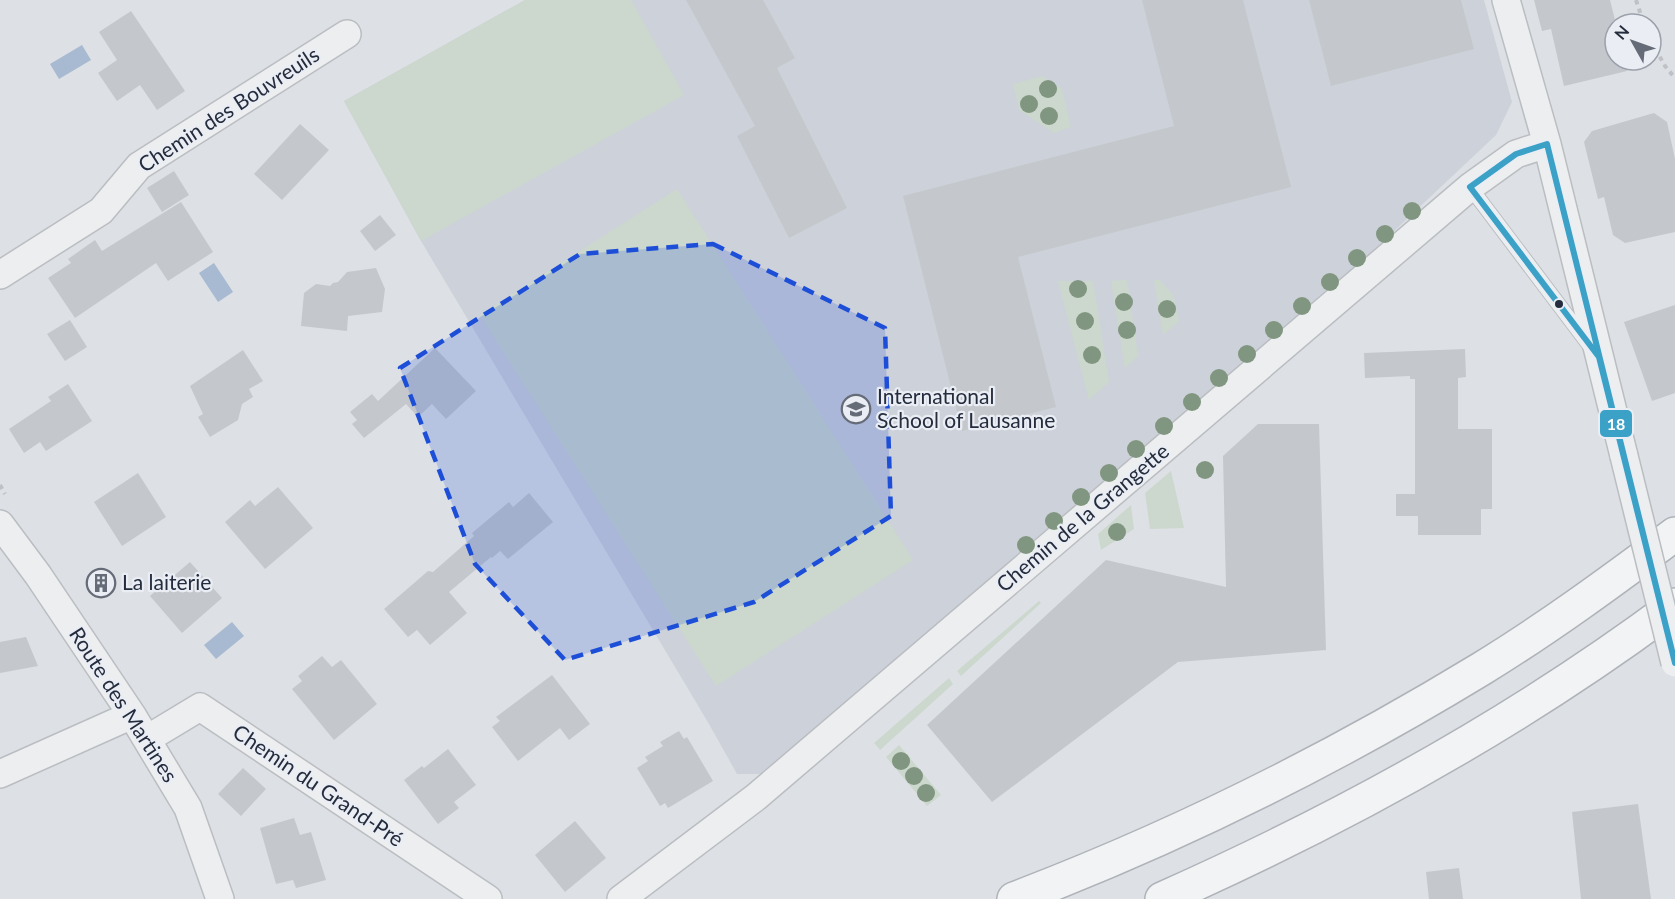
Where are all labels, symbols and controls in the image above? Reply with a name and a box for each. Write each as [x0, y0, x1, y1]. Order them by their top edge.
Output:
north arrow [1603, 12, 1663, 72]
text: N [1610, 21, 1632, 43]
street label: Chemin des Bouvreuils [133, 41, 323, 177]
unlabelled marker [1553, 298, 1565, 310]
place label: International School of Lausanne [877, 383, 1055, 432]
school or university icon: International School of Lausanne [840, 393, 872, 425]
line badge: 18 [1599, 409, 1633, 438]
text: 18 [1607, 414, 1625, 433]
street label: Chemin de la Grangette [991, 437, 1173, 596]
building icon: La laiterie [85, 567, 117, 599]
place label: La laiterie [122, 569, 211, 594]
street label: Route des Martines [65, 622, 184, 786]
street label: Chemin du Grand-Pré [229, 718, 409, 851]

